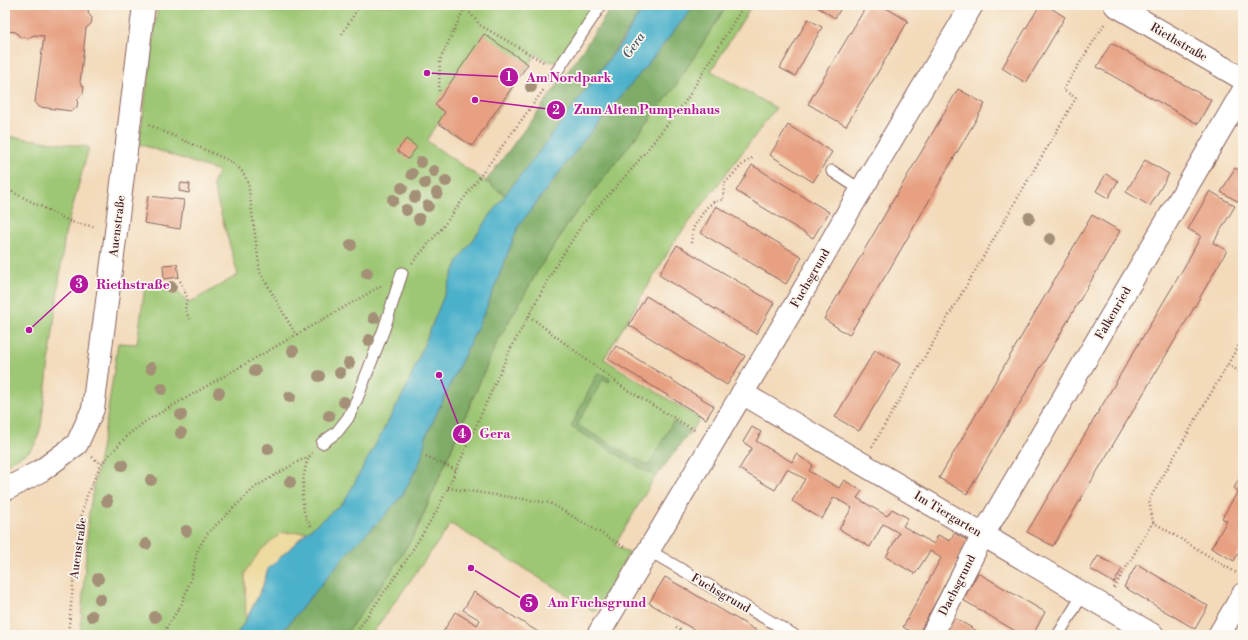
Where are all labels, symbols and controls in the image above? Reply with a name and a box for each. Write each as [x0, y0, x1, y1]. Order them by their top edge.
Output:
street label: Riethstraße [1148, 20, 1210, 65]
water label: Gera [619, 29, 649, 62]
callout: Am Nordpark [499, 65, 620, 90]
text: 1 [506, 70, 512, 85]
text: Am Nordpark [525, 70, 613, 86]
callout: Zum Alten Pumpenhaus [546, 97, 728, 122]
text: Zum Alten Pumpenhaus [574, 102, 720, 118]
text: 2 [552, 103, 560, 118]
street label: Auenstraße [106, 194, 129, 259]
street label: Fuchsgrund [787, 246, 833, 311]
callout: Riethstraße [69, 272, 178, 297]
text: 3 [75, 277, 83, 292]
text: Riethstraße [96, 277, 170, 293]
street label: Falkenried [1092, 284, 1135, 342]
callout: Gera [452, 421, 519, 446]
text: Gera [480, 426, 511, 442]
text: 4 [458, 427, 466, 442]
street label: Im Tiergarten [911, 488, 984, 540]
street label: Auenstraße [67, 516, 90, 581]
street label: Dachsgrund [936, 552, 979, 618]
street label: Fuchsgrund [688, 570, 753, 616]
callout: Am Fuchsgrund [519, 590, 654, 615]
text: Am Fuchsgrund [546, 595, 647, 611]
text: 5 [525, 596, 533, 611]

